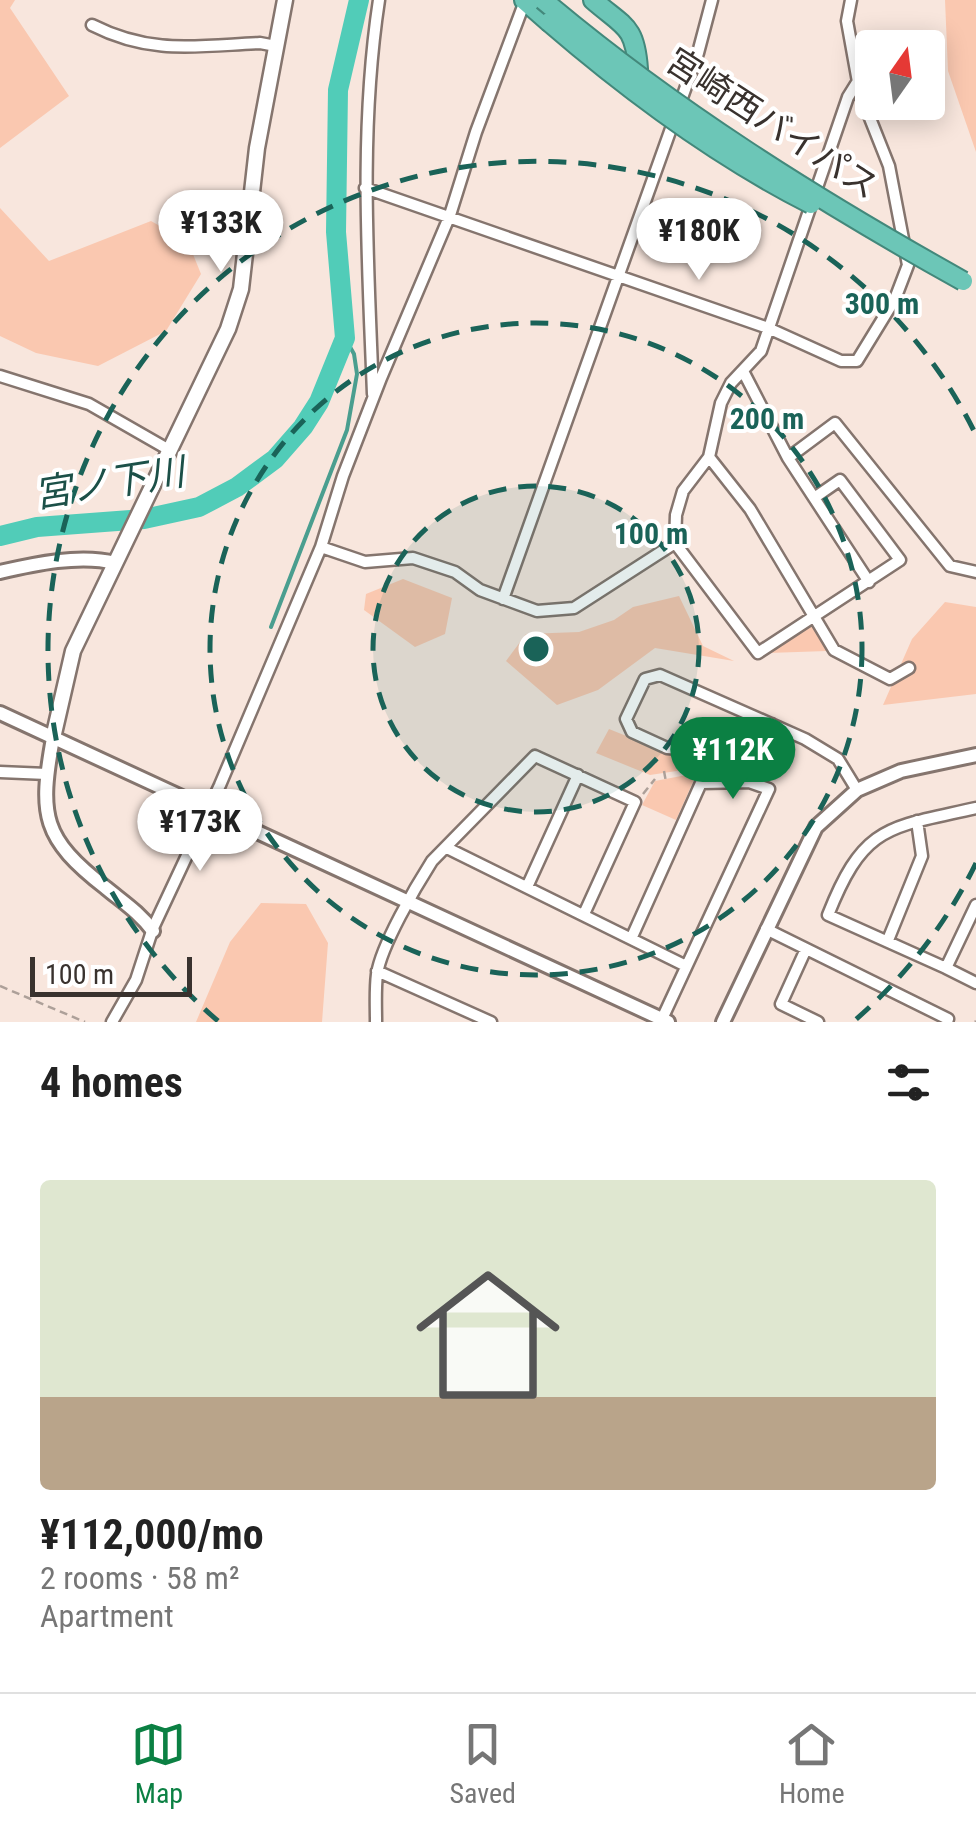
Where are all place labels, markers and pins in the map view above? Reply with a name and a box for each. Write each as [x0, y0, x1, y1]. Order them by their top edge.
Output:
pin: ¥133K [151, 190, 291, 275]
pin: ¥180K [629, 198, 769, 283]
centre of rings [518, 631, 554, 667]
pin: ¥112K [663, 717, 803, 802]
pin: ¥173K [130, 789, 270, 874]

